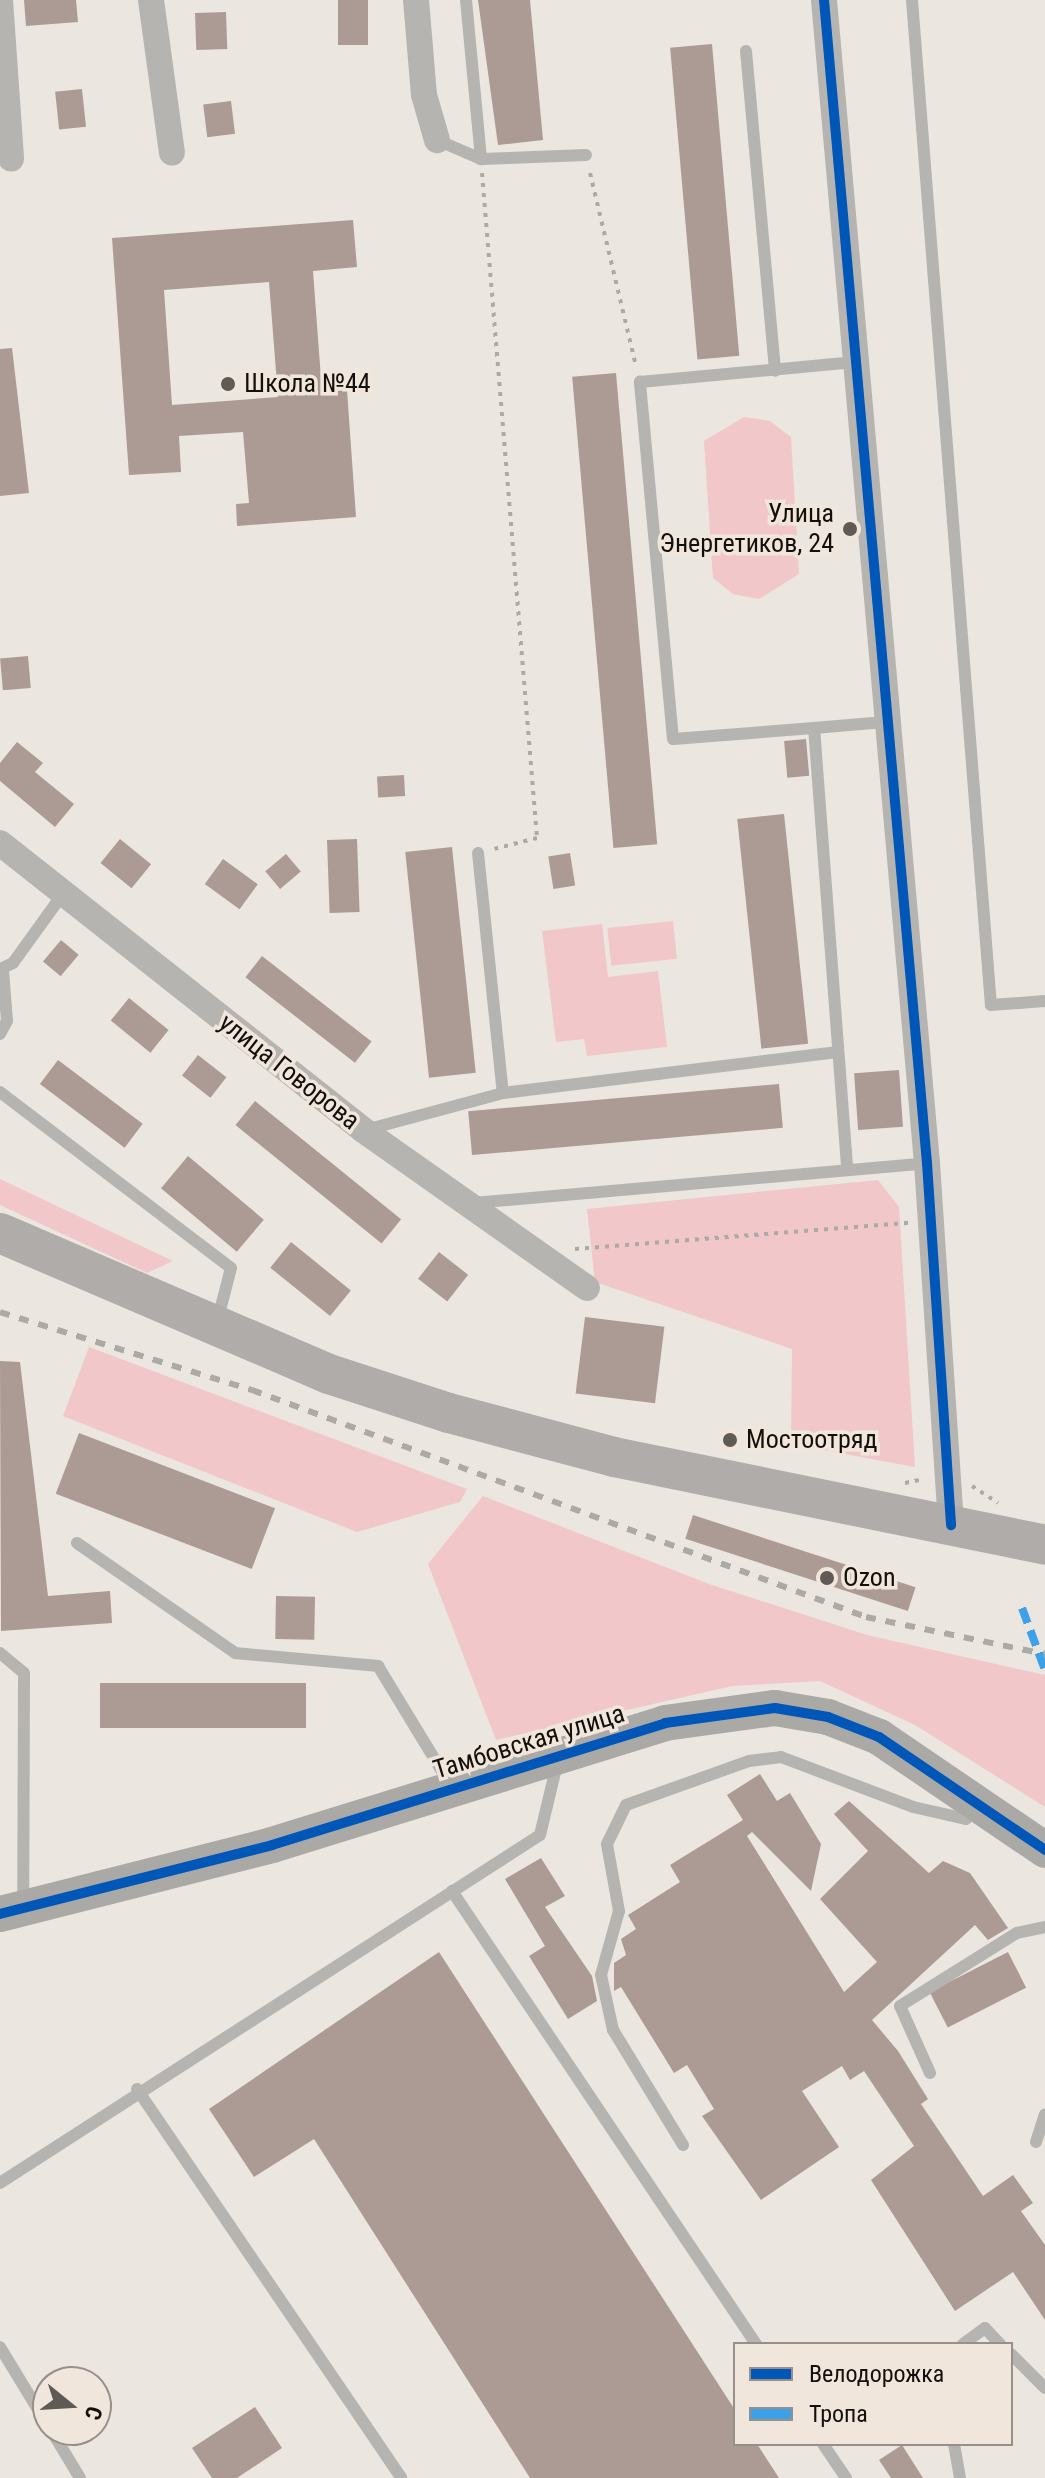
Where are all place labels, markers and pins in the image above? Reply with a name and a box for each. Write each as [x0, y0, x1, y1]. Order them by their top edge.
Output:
place label: Школа №44 [244, 368, 371, 400]
marker: Школа №44 [219, 375, 237, 393]
place label: Улица Энергетиков, 24 [660, 498, 834, 560]
marker: Улица Энергетиков, 24 [841, 520, 859, 538]
place label: Мостоотряд [746, 1424, 877, 1456]
marker: Мостоотряд [721, 1431, 739, 1449]
place label: Ozon [843, 1562, 895, 1594]
marker: Ozon [818, 1569, 836, 1587]

